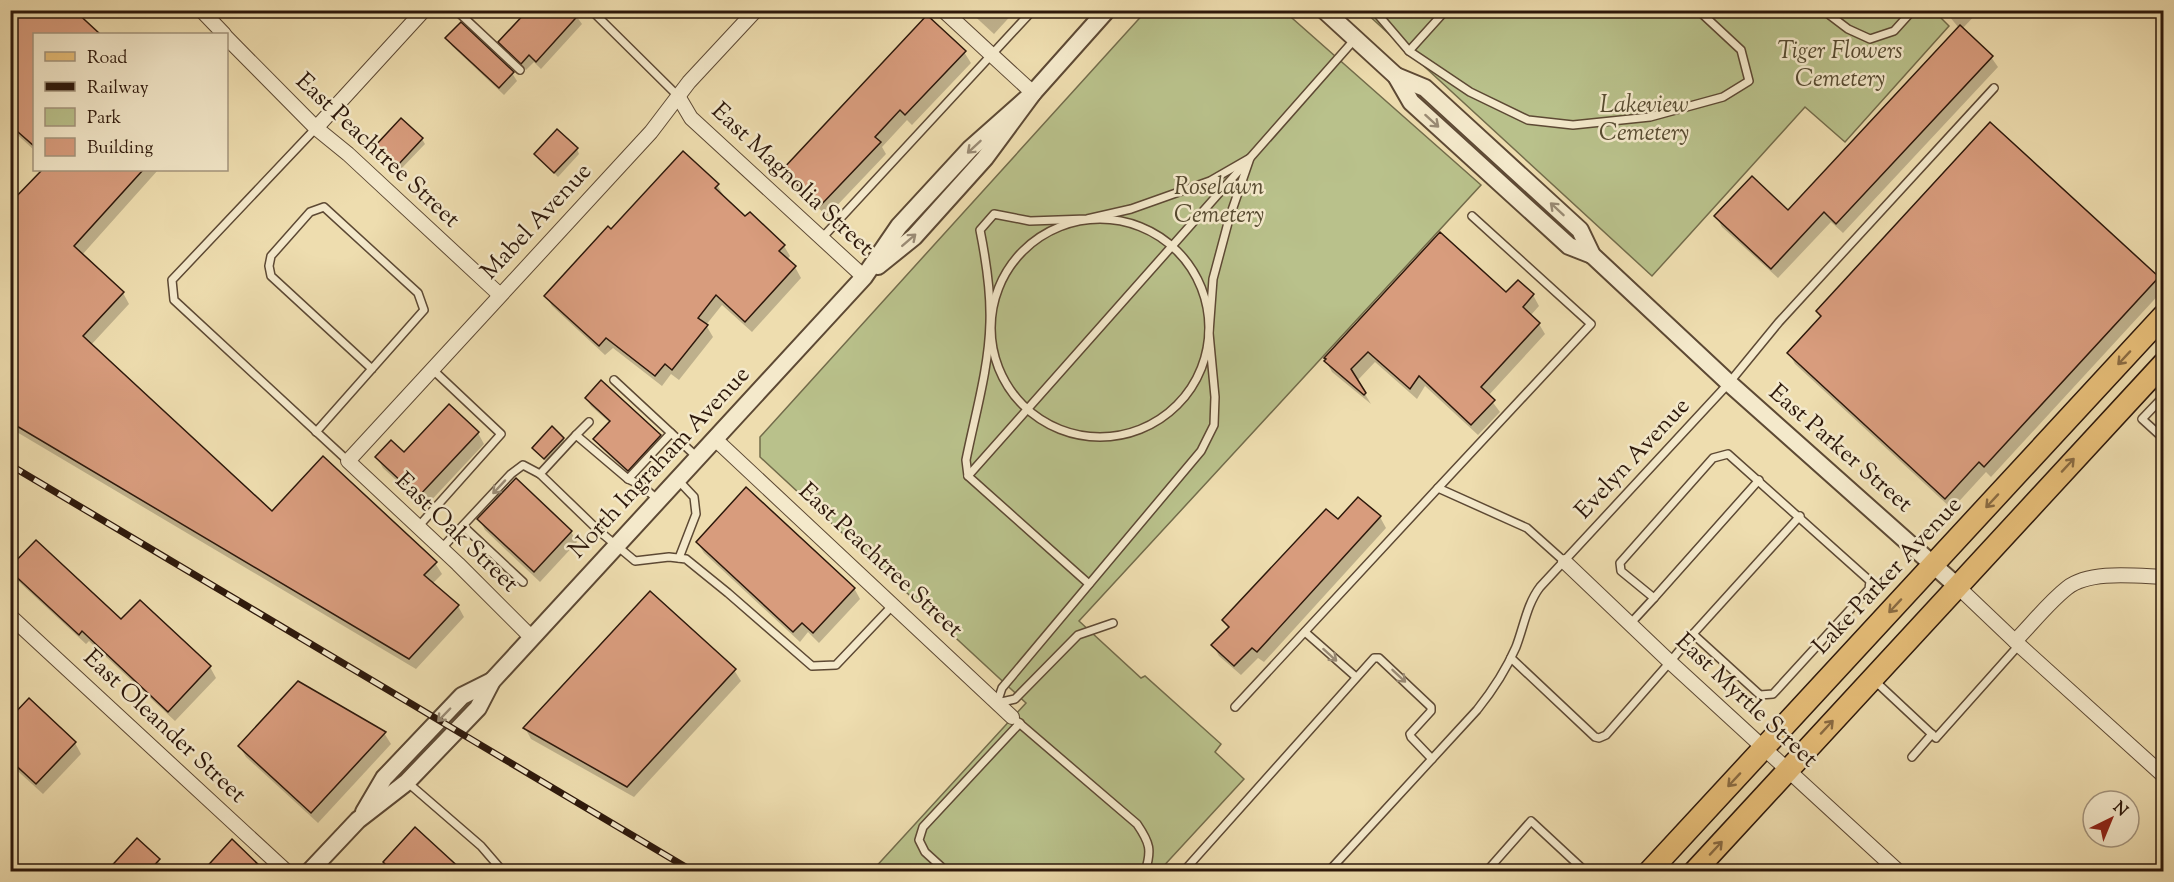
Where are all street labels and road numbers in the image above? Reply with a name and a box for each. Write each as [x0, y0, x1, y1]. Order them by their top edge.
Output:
street label: East Peachtree Street [287, 66, 467, 236]
street label: East Magnolia Street [703, 95, 881, 265]
street label: Mabel Avenue [474, 156, 600, 288]
street label: North Ingraham Avenue [562, 359, 758, 567]
street label: East Parker Street [1761, 377, 1919, 521]
street label: Evelyn Avenue [1568, 391, 1698, 527]
street label: East Oak Street [387, 465, 525, 601]
street label: East Peachtree Street [790, 476, 970, 646]
street label: Lake Parker Avenue [1806, 489, 1970, 663]
street label: East Myrtle Street [1667, 626, 1825, 776]
street label: East Oleander Street [75, 642, 253, 812]

